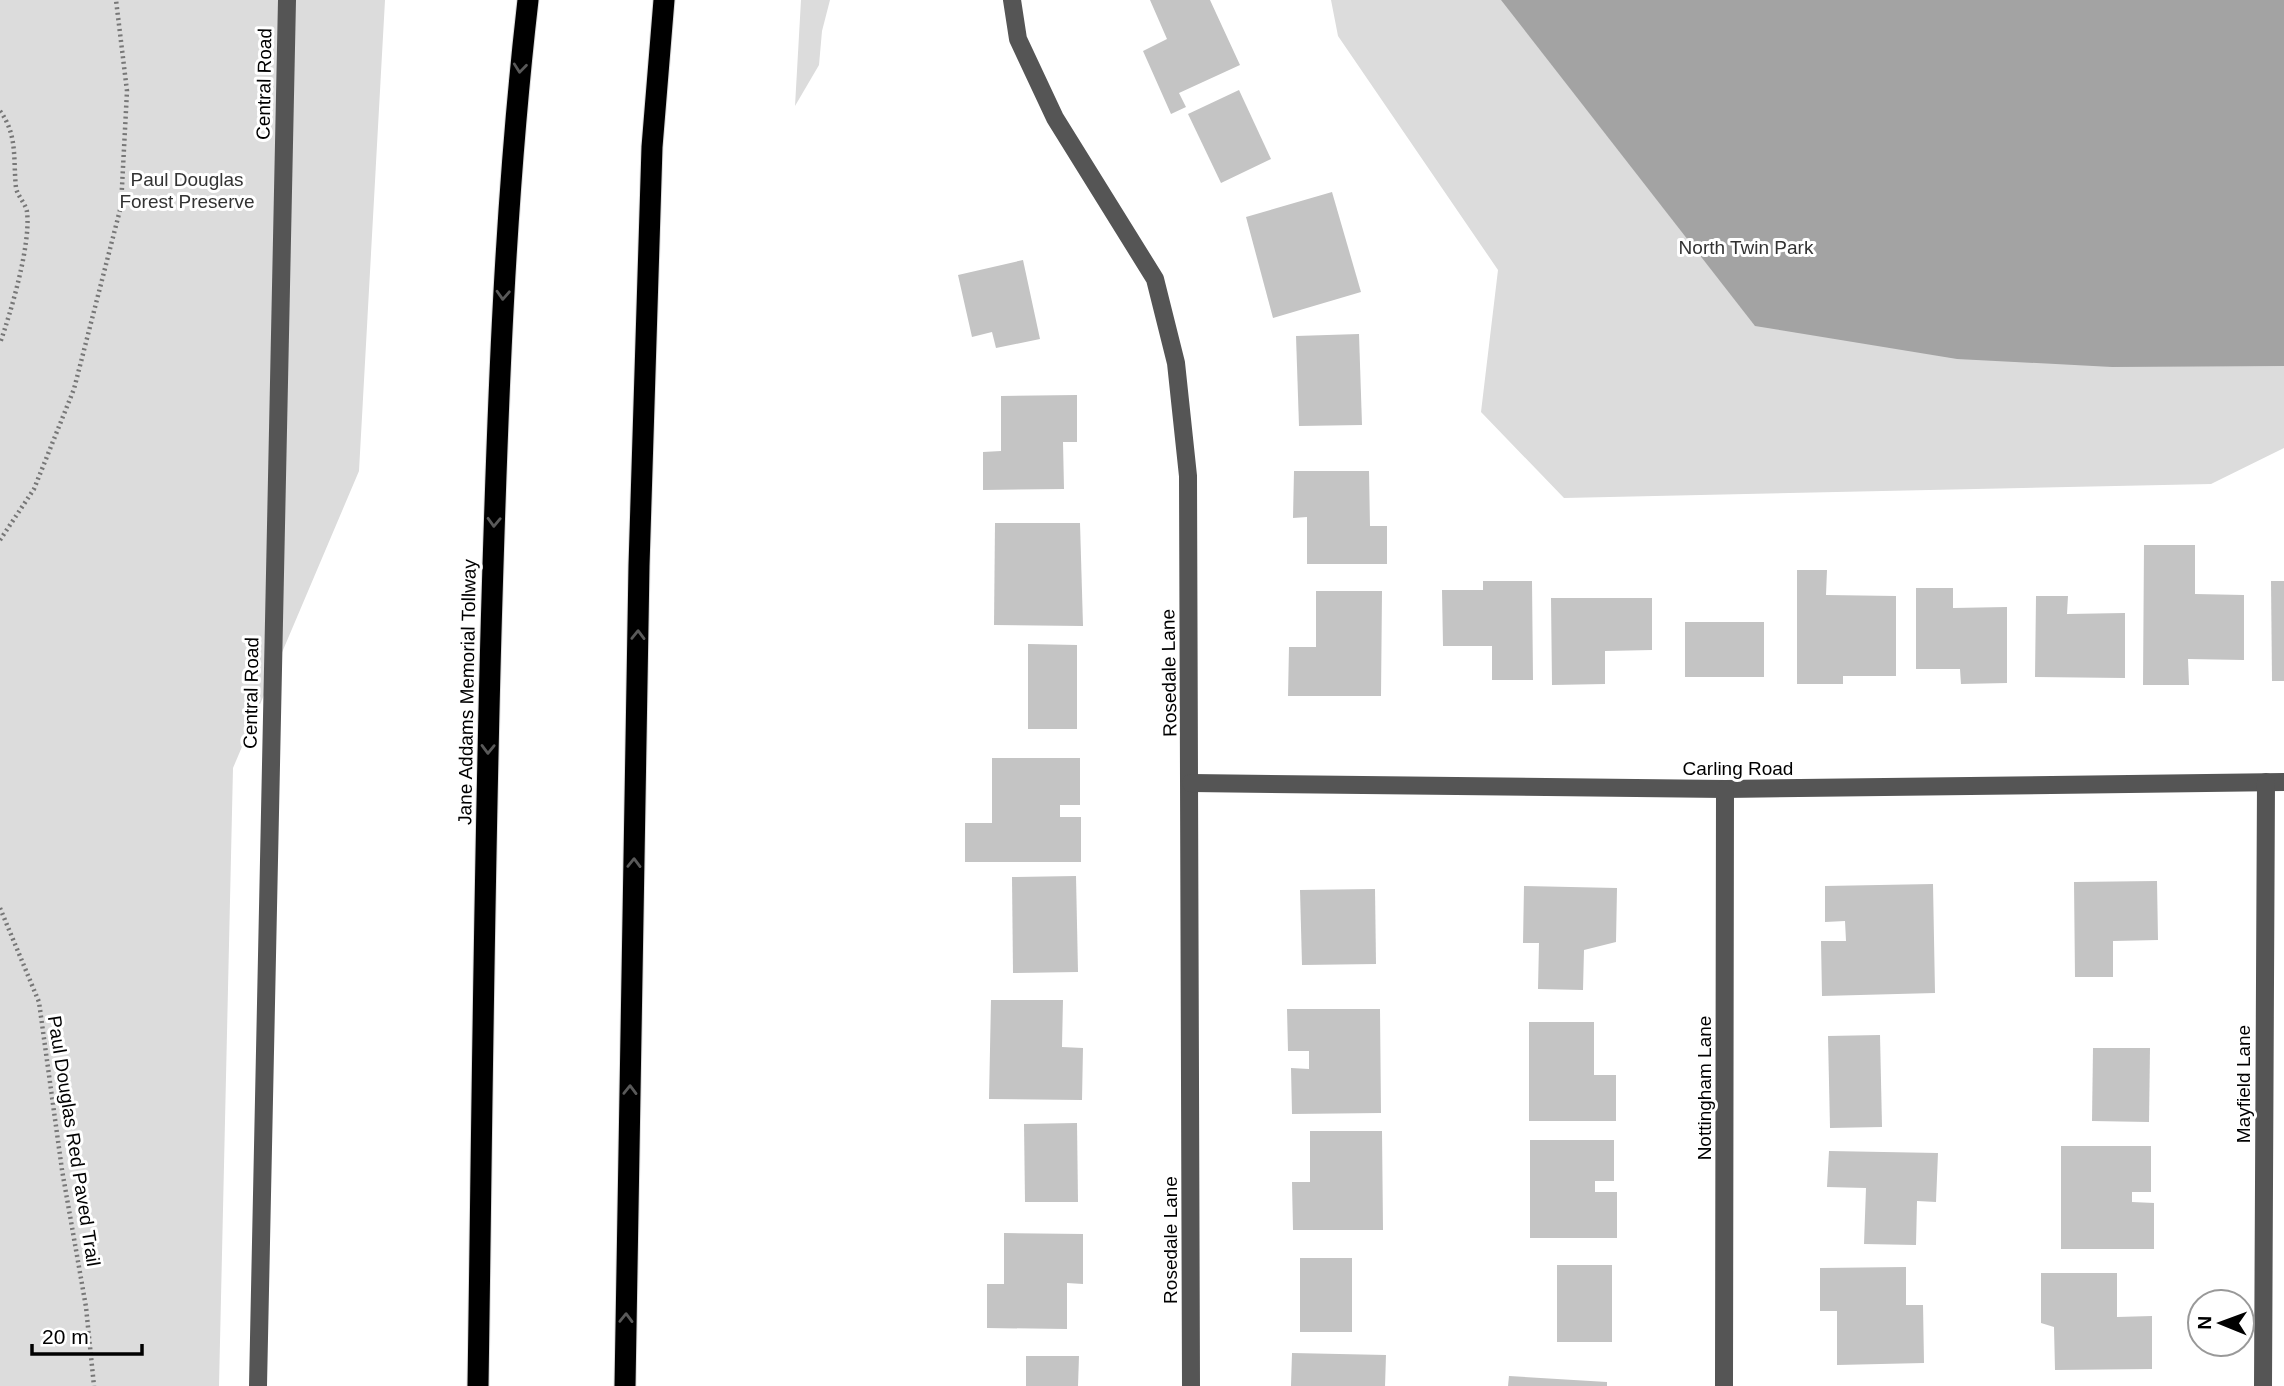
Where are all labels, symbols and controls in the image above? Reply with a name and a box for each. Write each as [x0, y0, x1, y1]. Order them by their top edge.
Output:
street label: Central Road [253, 28, 275, 140]
one-way arrow [513, 63, 528, 74]
park label: Paul Douglas Forest Preserve [119, 169, 255, 212]
park label: North Twin Park [1679, 237, 1814, 258]
one-way arrow [496, 289, 511, 300]
one-way arrow [487, 517, 502, 528]
street label: Jane Addams Memorial Tollway [454, 558, 480, 825]
street label: Rosedale Lane [1157, 609, 1181, 737]
one-way arrow [630, 630, 646, 640]
street label: Central Road [240, 637, 262, 749]
one-way arrow [480, 745, 496, 755]
street label: Carling Road [1683, 758, 1793, 779]
one-way arrow [626, 857, 642, 868]
street label: Paul Douglas Red Paved Trail [44, 1014, 104, 1268]
street label: Nottingham Lane [1694, 1016, 1715, 1160]
street label: Mayfield Lane [2233, 1025, 2254, 1143]
one-way arrow [623, 1085, 638, 1096]
street label: Rosedale Lane [1160, 1176, 1181, 1304]
north arrow [2186, 1288, 2256, 1358]
scale bar [32, 1312, 142, 1356]
one-way arrow [619, 1312, 634, 1323]
text: N [2194, 1316, 2215, 1330]
text: 20 m [42, 1325, 89, 1348]

